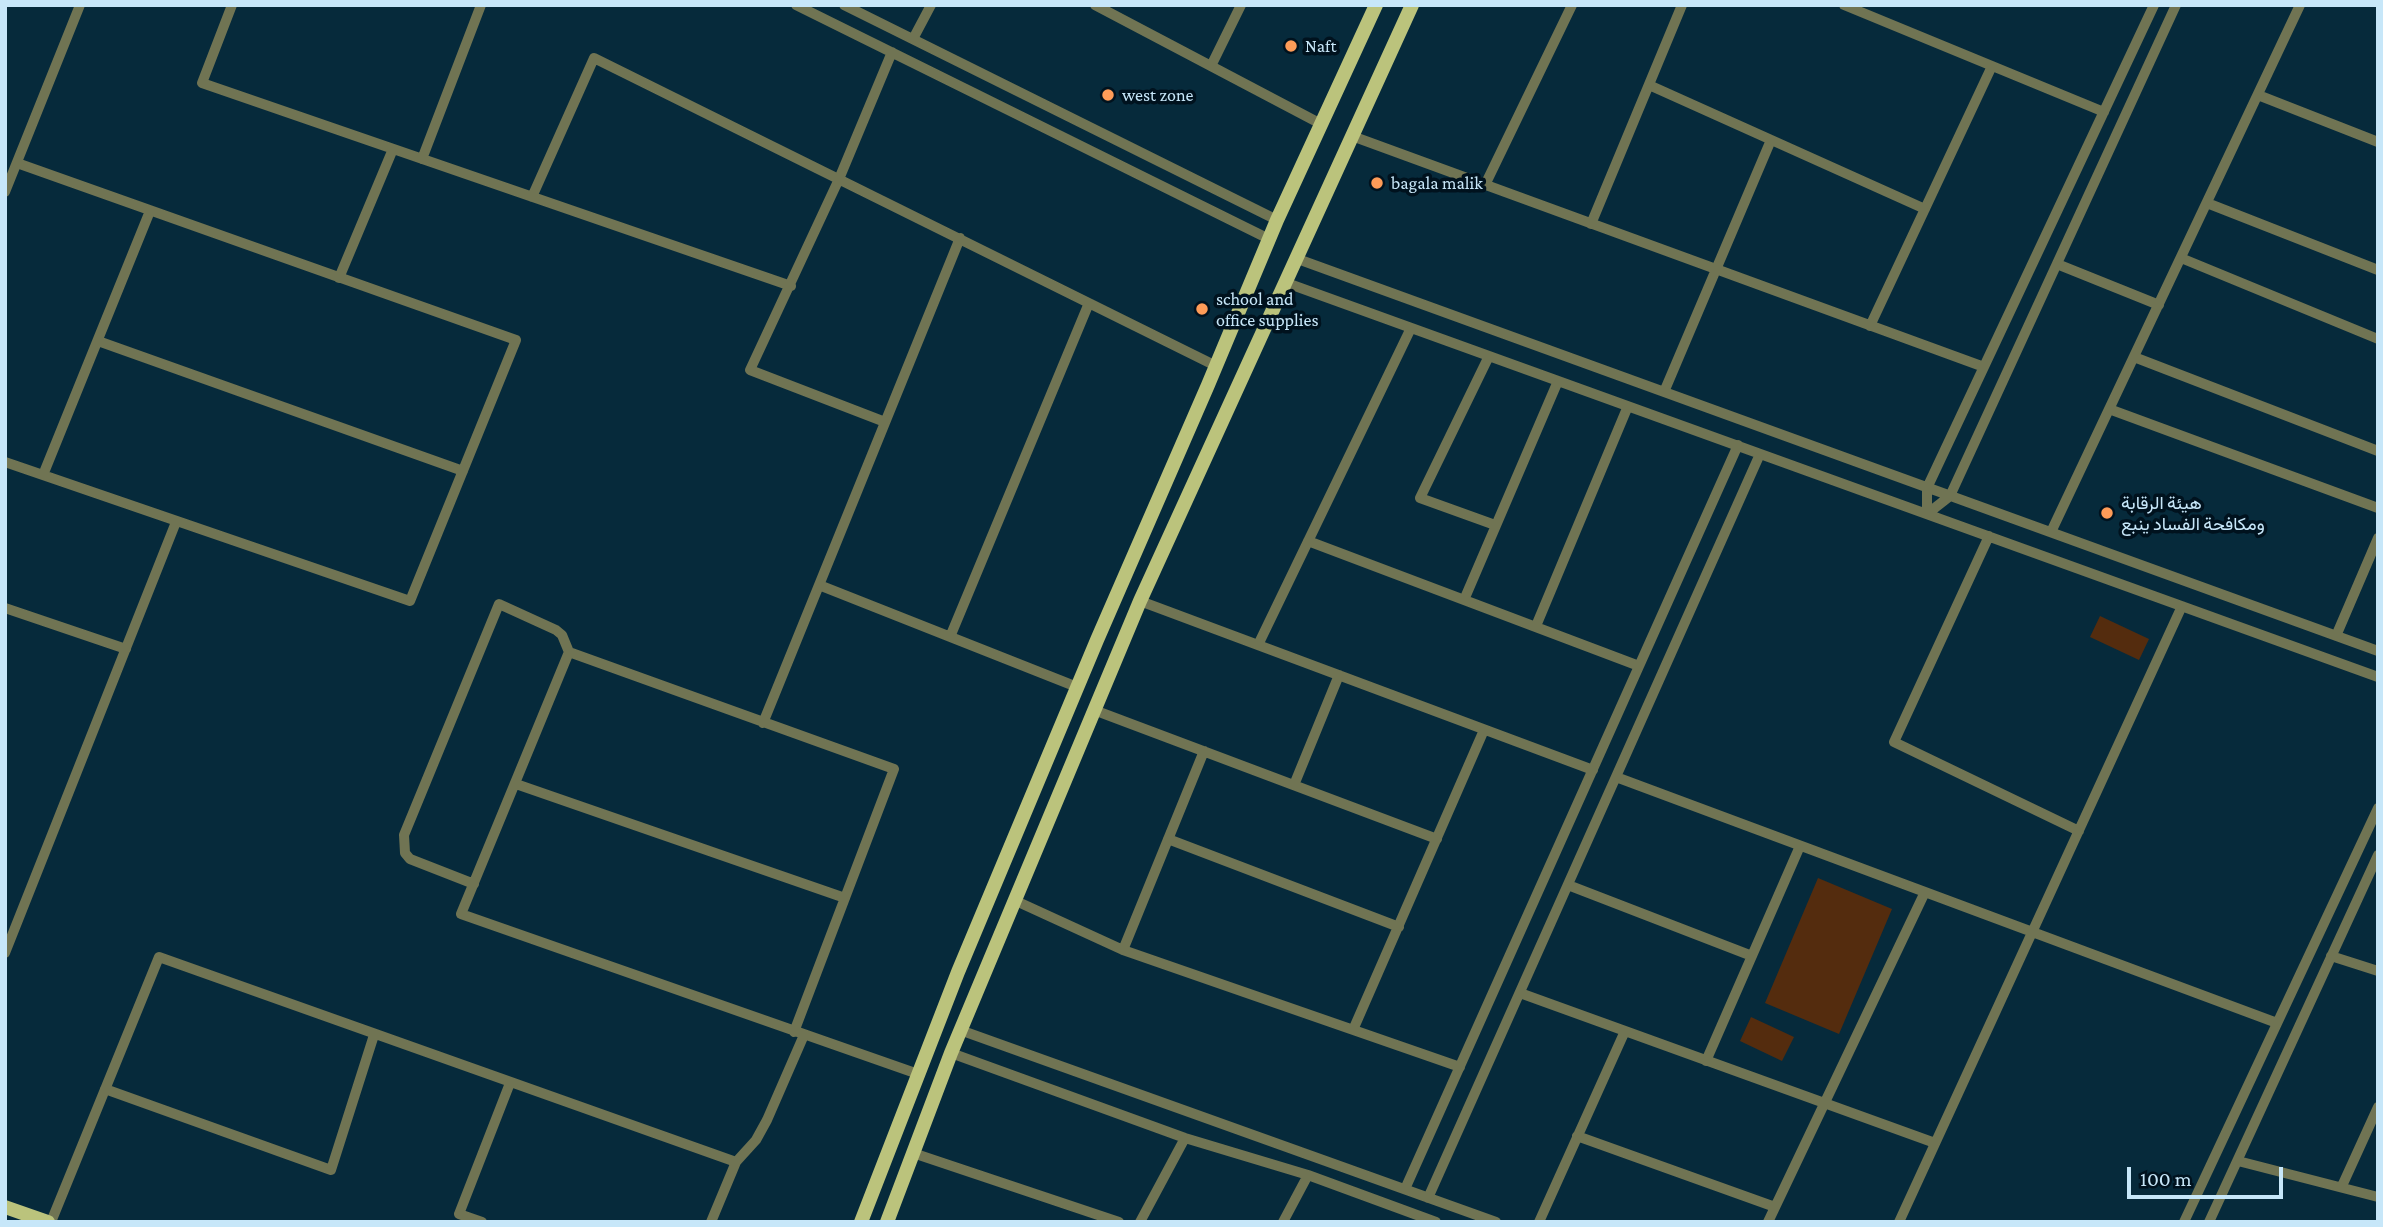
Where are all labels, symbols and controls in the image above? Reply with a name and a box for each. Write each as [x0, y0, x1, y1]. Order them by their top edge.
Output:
place label: Naft [1305, 35, 1336, 57]
marker: Naft [1283, 38, 1299, 54]
place label: west zone [1122, 84, 1194, 106]
marker: west zone [1100, 87, 1116, 103]
place label: bagala malik [1391, 172, 1483, 194]
marker: bagala malik [1369, 175, 1385, 191]
place label: school and office supplies [1216, 288, 1318, 330]
marker: school and office supplies [1194, 301, 1210, 317]
place label: هيئة الرقابة ومكافحة الفساد ينبع [2121, 492, 2265, 534]
marker: هيئة الرقابة ومكافحة الفساد ينبع [2099, 505, 2115, 521]
scale bar [2131, 1154, 2287, 1198]
text: 100 m [2140, 1167, 2192, 1191]

